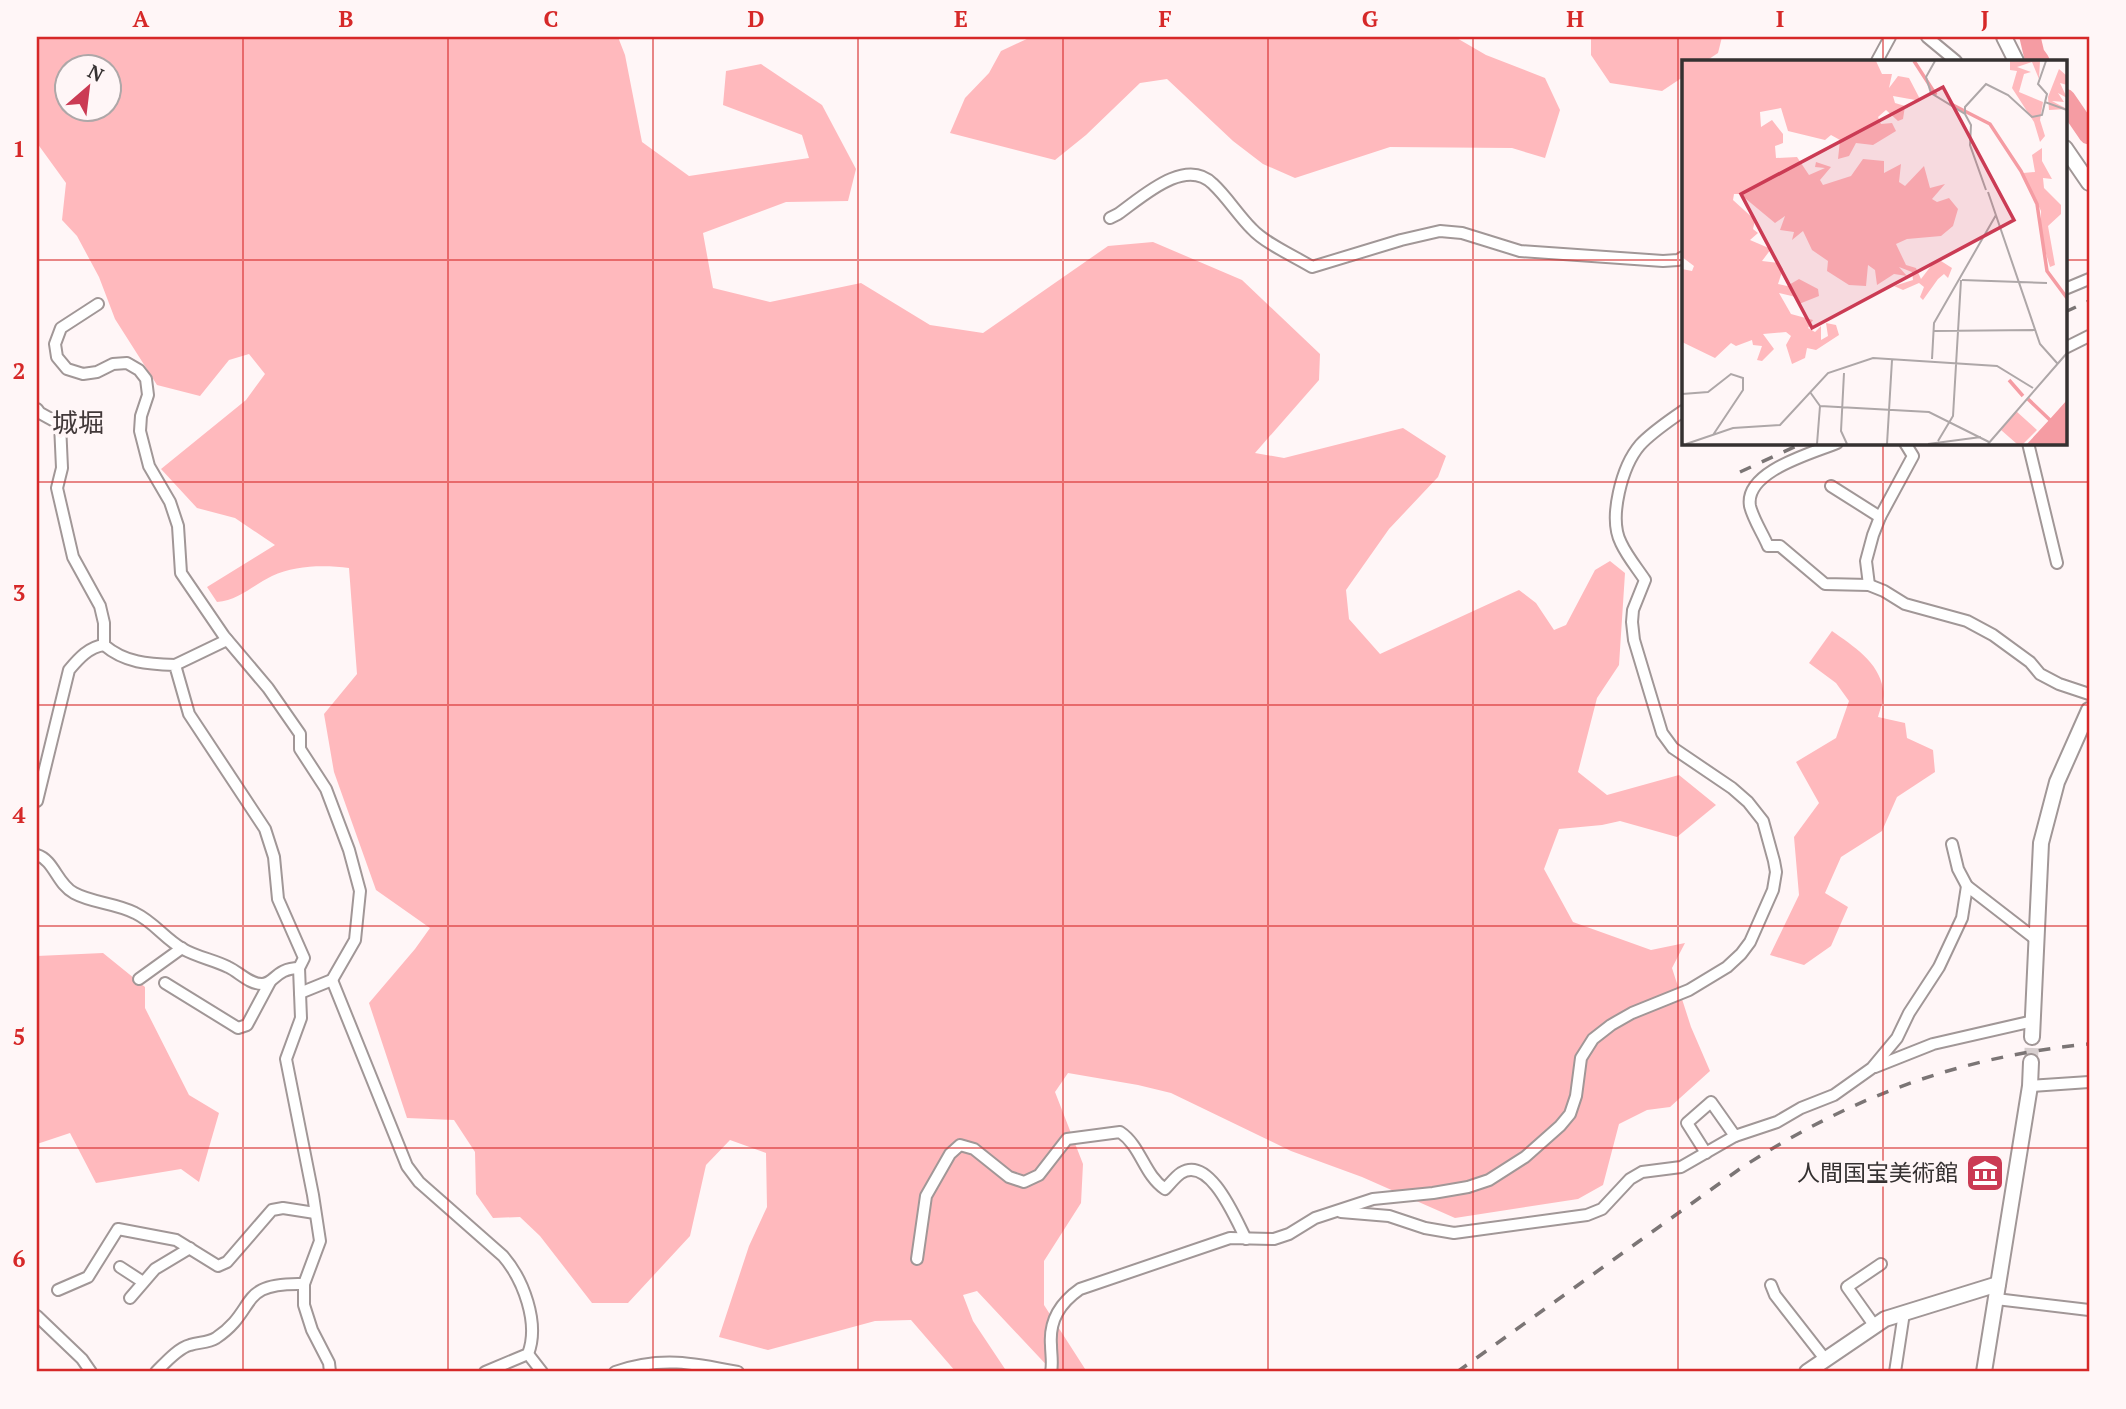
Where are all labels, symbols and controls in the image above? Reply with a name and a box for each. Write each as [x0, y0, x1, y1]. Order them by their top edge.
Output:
text: A [133, 3, 150, 34]
text: B [339, 3, 354, 34]
text: C [544, 3, 559, 34]
text: D [748, 3, 765, 34]
text: E [954, 3, 968, 34]
text: F [1158, 3, 1172, 34]
text: G [1362, 3, 1379, 34]
text: H [1566, 3, 1584, 34]
text: I [1776, 3, 1784, 34]
text: J [1981, 3, 1989, 34]
north arrow [52, 52, 122, 122]
text: N [84, 58, 109, 87]
inset map [1682, 60, 2066, 444]
text: 1 [13, 133, 26, 164]
text: 2 [13, 355, 26, 386]
district label: 城堀 [52, 405, 104, 439]
text: 3 [13, 577, 26, 608]
text: 4 [13, 799, 26, 830]
text: 5 [13, 1021, 26, 1052]
museum icon: 人間国宝美術館 [1964, 1152, 2006, 1194]
place label: 人間国宝美術館 [1797, 1157, 1958, 1188]
text: 6 [13, 1243, 26, 1274]

